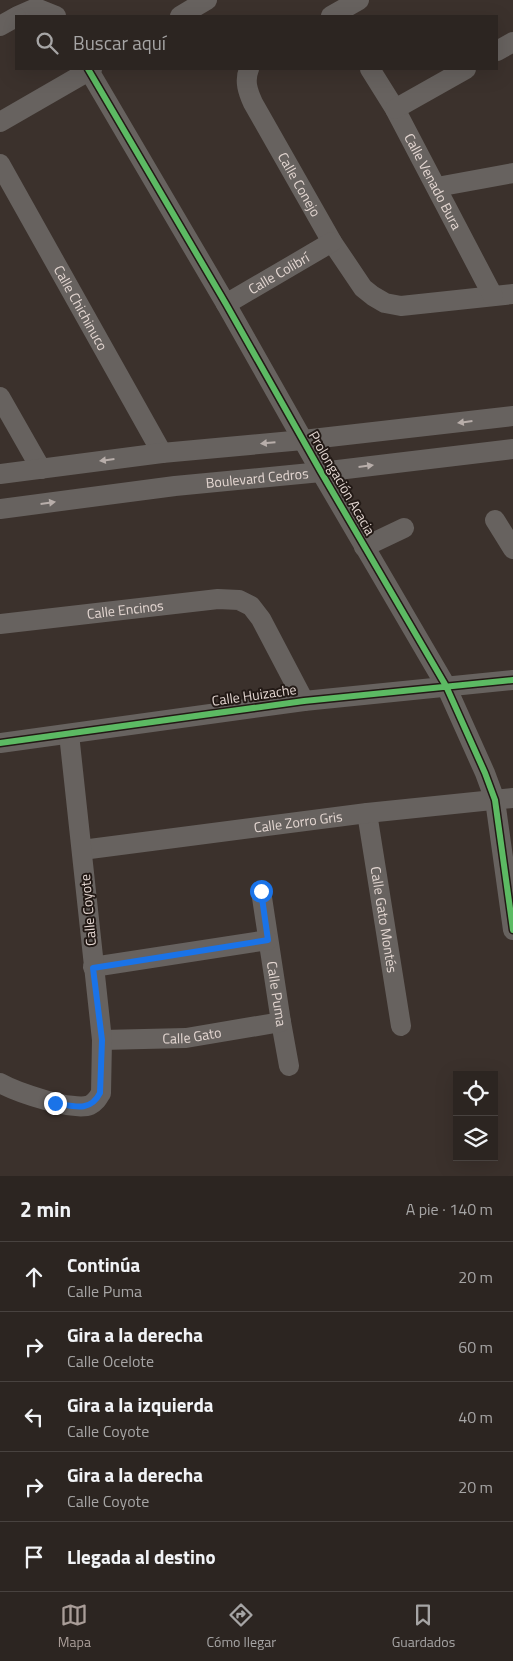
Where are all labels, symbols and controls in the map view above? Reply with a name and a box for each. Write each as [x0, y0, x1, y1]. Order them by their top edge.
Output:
search box [15, 15, 498, 70]
text: Buscar aquí [73, 28, 166, 57]
icon: search [33, 29, 61, 57]
street label: Calle Venado Bura [399, 129, 467, 233]
street label: Calle Conejo [273, 148, 326, 220]
street label: Calle Colibrí [244, 246, 314, 299]
street label: Calle Chichinuco [49, 261, 113, 354]
one-way arrow [456, 418, 472, 426]
street label: Prolongación Acacia [304, 427, 381, 539]
one-way arrow [260, 440, 276, 448]
one-way arrow [98, 456, 114, 464]
street label: Boulevard Cedros [205, 462, 309, 493]
one-way arrow [359, 462, 375, 470]
one-way arrow [41, 499, 57, 507]
street label: Calle Encinos [86, 594, 165, 624]
street label: Calle Huizache [210, 678, 298, 711]
street label: Calle Zorro Gris [253, 805, 344, 838]
street label: Calle Gato Montés [366, 865, 403, 974]
street label: Calle Coyote [74, 873, 101, 947]
route start [250, 880, 273, 903]
street label: Calle Puma [262, 960, 293, 1028]
street label: Calle Gato [162, 1021, 223, 1049]
map controls [453, 1071, 498, 1161]
button: locate [453, 1071, 498, 1116]
route end [44, 1092, 67, 1115]
button: layers [453, 1116, 498, 1161]
text: 2 min [20, 1193, 71, 1225]
text: A pie · 140 m [406, 1197, 493, 1221]
text: Continúa [67, 1250, 140, 1279]
icon: ahead [20, 1263, 48, 1291]
text: 20 m [458, 1265, 493, 1289]
text: Calle Puma [67, 1279, 142, 1303]
text: Gira a la derecha [67, 1320, 203, 1349]
icon: right [20, 1333, 48, 1361]
text: 60 m [458, 1335, 493, 1359]
text: Calle Ocelote [67, 1349, 154, 1373]
text: Gira a la izquierda [67, 1390, 214, 1419]
icon: left [20, 1403, 48, 1431]
text: 40 m [458, 1405, 493, 1429]
text: Calle Coyote [67, 1419, 149, 1443]
text: Gira a la derecha [67, 1460, 203, 1489]
icon: right [20, 1473, 48, 1501]
text: 20 m [458, 1475, 493, 1499]
text: Calle Coyote [67, 1489, 149, 1513]
text: Llegada al destino [67, 1542, 216, 1571]
icon: arrive [20, 1543, 48, 1571]
tab: Mapa [58, 1601, 91, 1652]
tab: Cómo llegar [207, 1601, 276, 1652]
tab: Guardados [392, 1601, 455, 1652]

